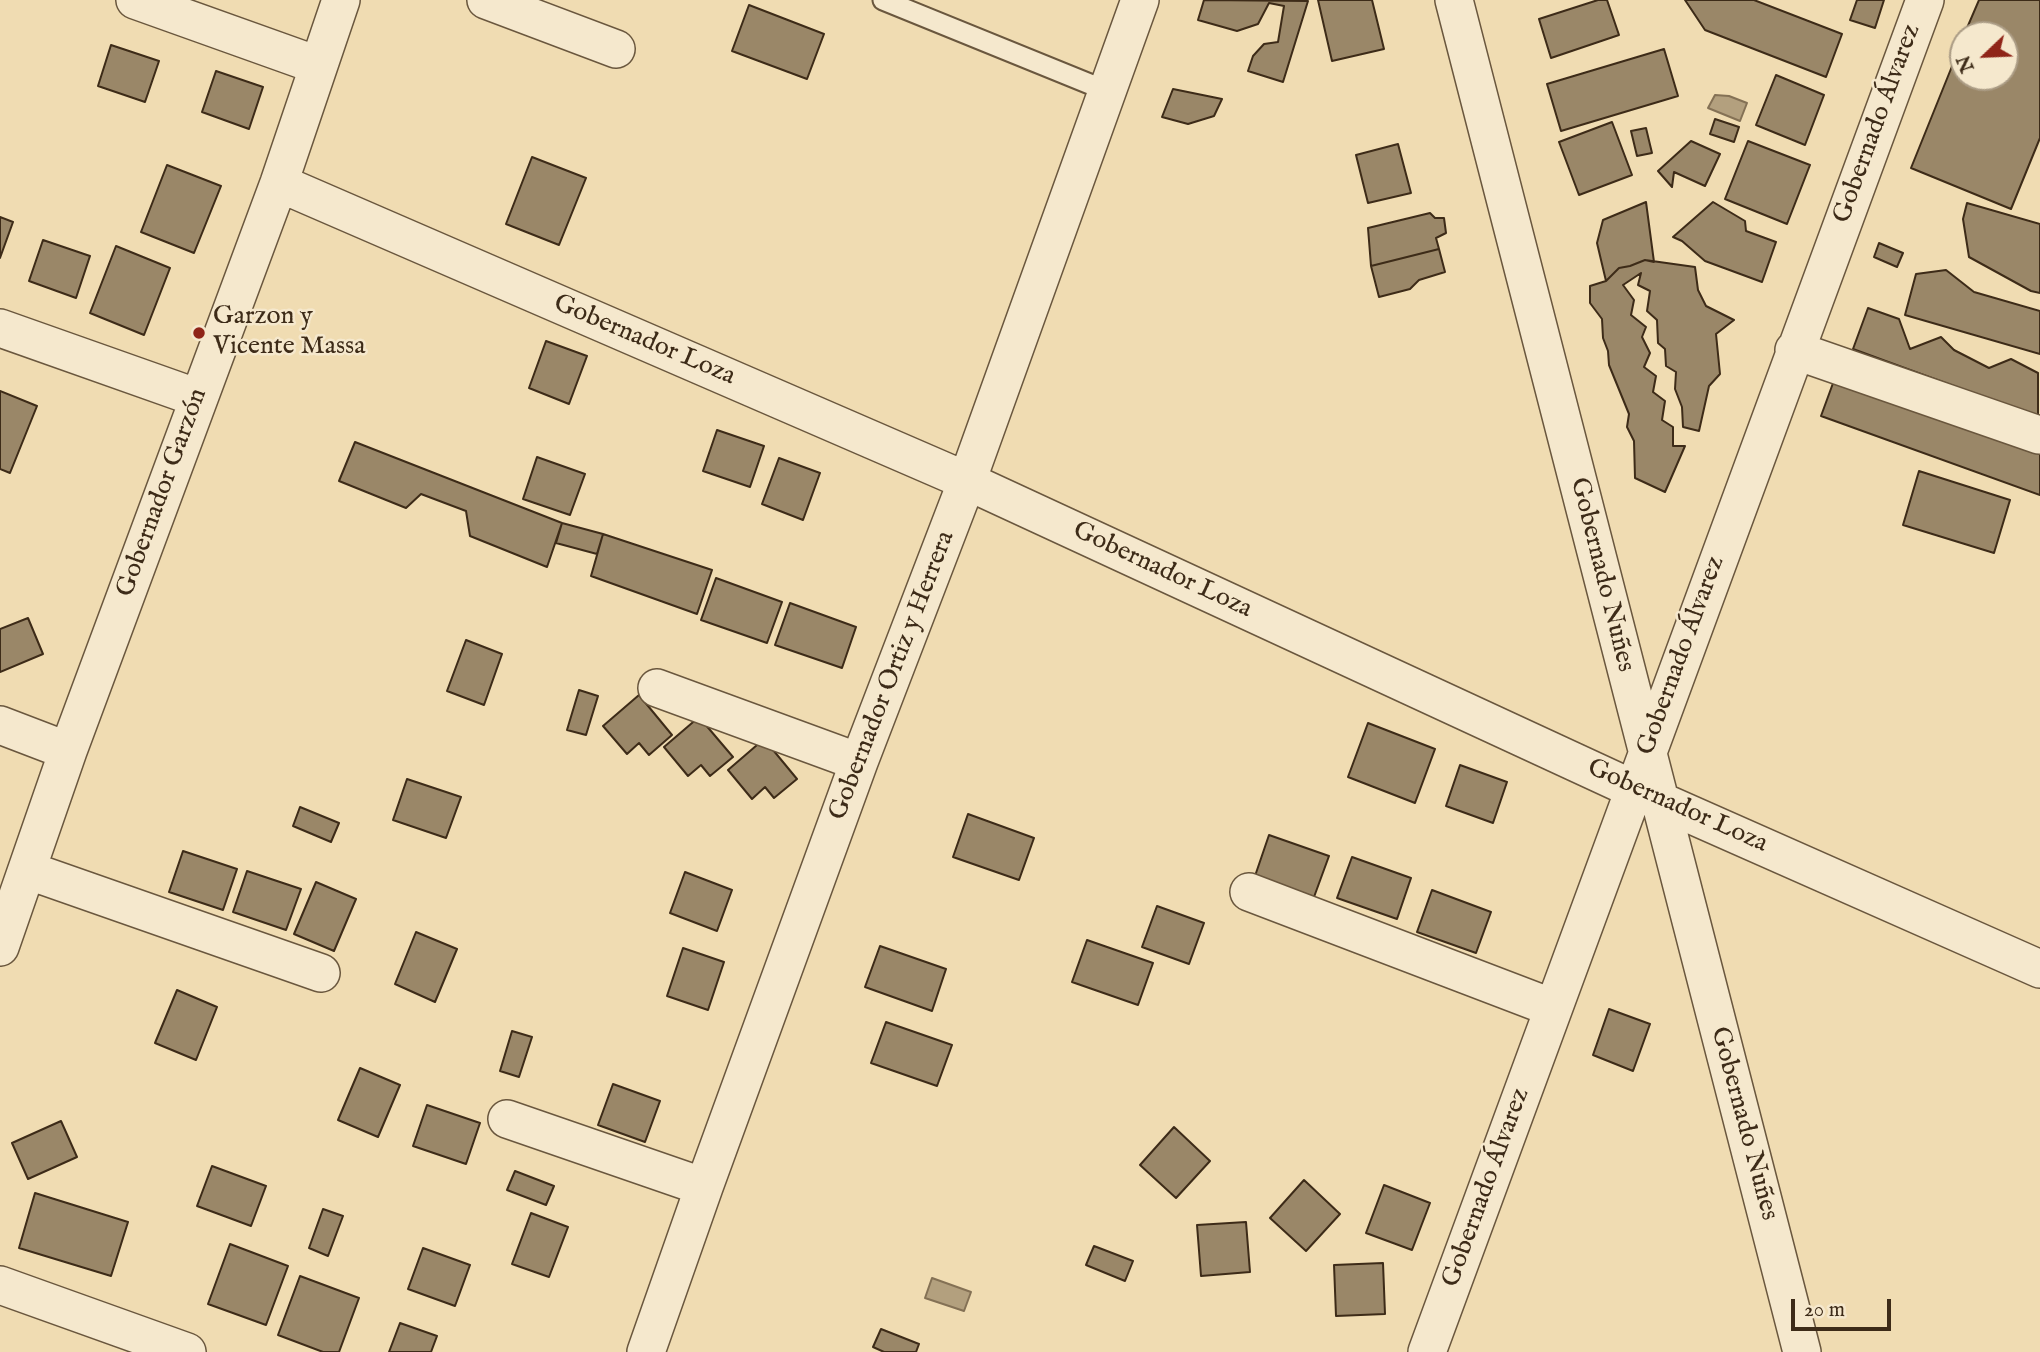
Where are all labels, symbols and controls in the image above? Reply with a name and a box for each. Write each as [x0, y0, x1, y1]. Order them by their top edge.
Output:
street label: Gobernado Álvarez [1828, 20, 1928, 228]
north arrow [1949, 21, 2019, 91]
text: N [1952, 51, 1981, 76]
street label: Gobernador Loza [549, 289, 739, 393]
place label: Garzon y Vicente Massa [213, 302, 365, 364]
marker: Garzon y Vicente Massa [191, 325, 207, 341]
street label: Gobernador Garzón [111, 385, 215, 601]
street label: Gobernado Nuñes [1562, 475, 1640, 675]
street label: Gobernador Loza [1067, 516, 1257, 626]
street label: Gobernador Ortiz y Herrera [823, 527, 963, 825]
street label: Gobernado Álvarez [1632, 552, 1732, 760]
street label: Gobernador Loza [1582, 753, 1772, 861]
street label: Gobernado Nuñes [1702, 1024, 1784, 1224]
street label: Gobernado Álvarez [1437, 1084, 1537, 1292]
scale bar [1795, 1286, 1895, 1330]
text: 20 m [1804, 1297, 1845, 1324]

